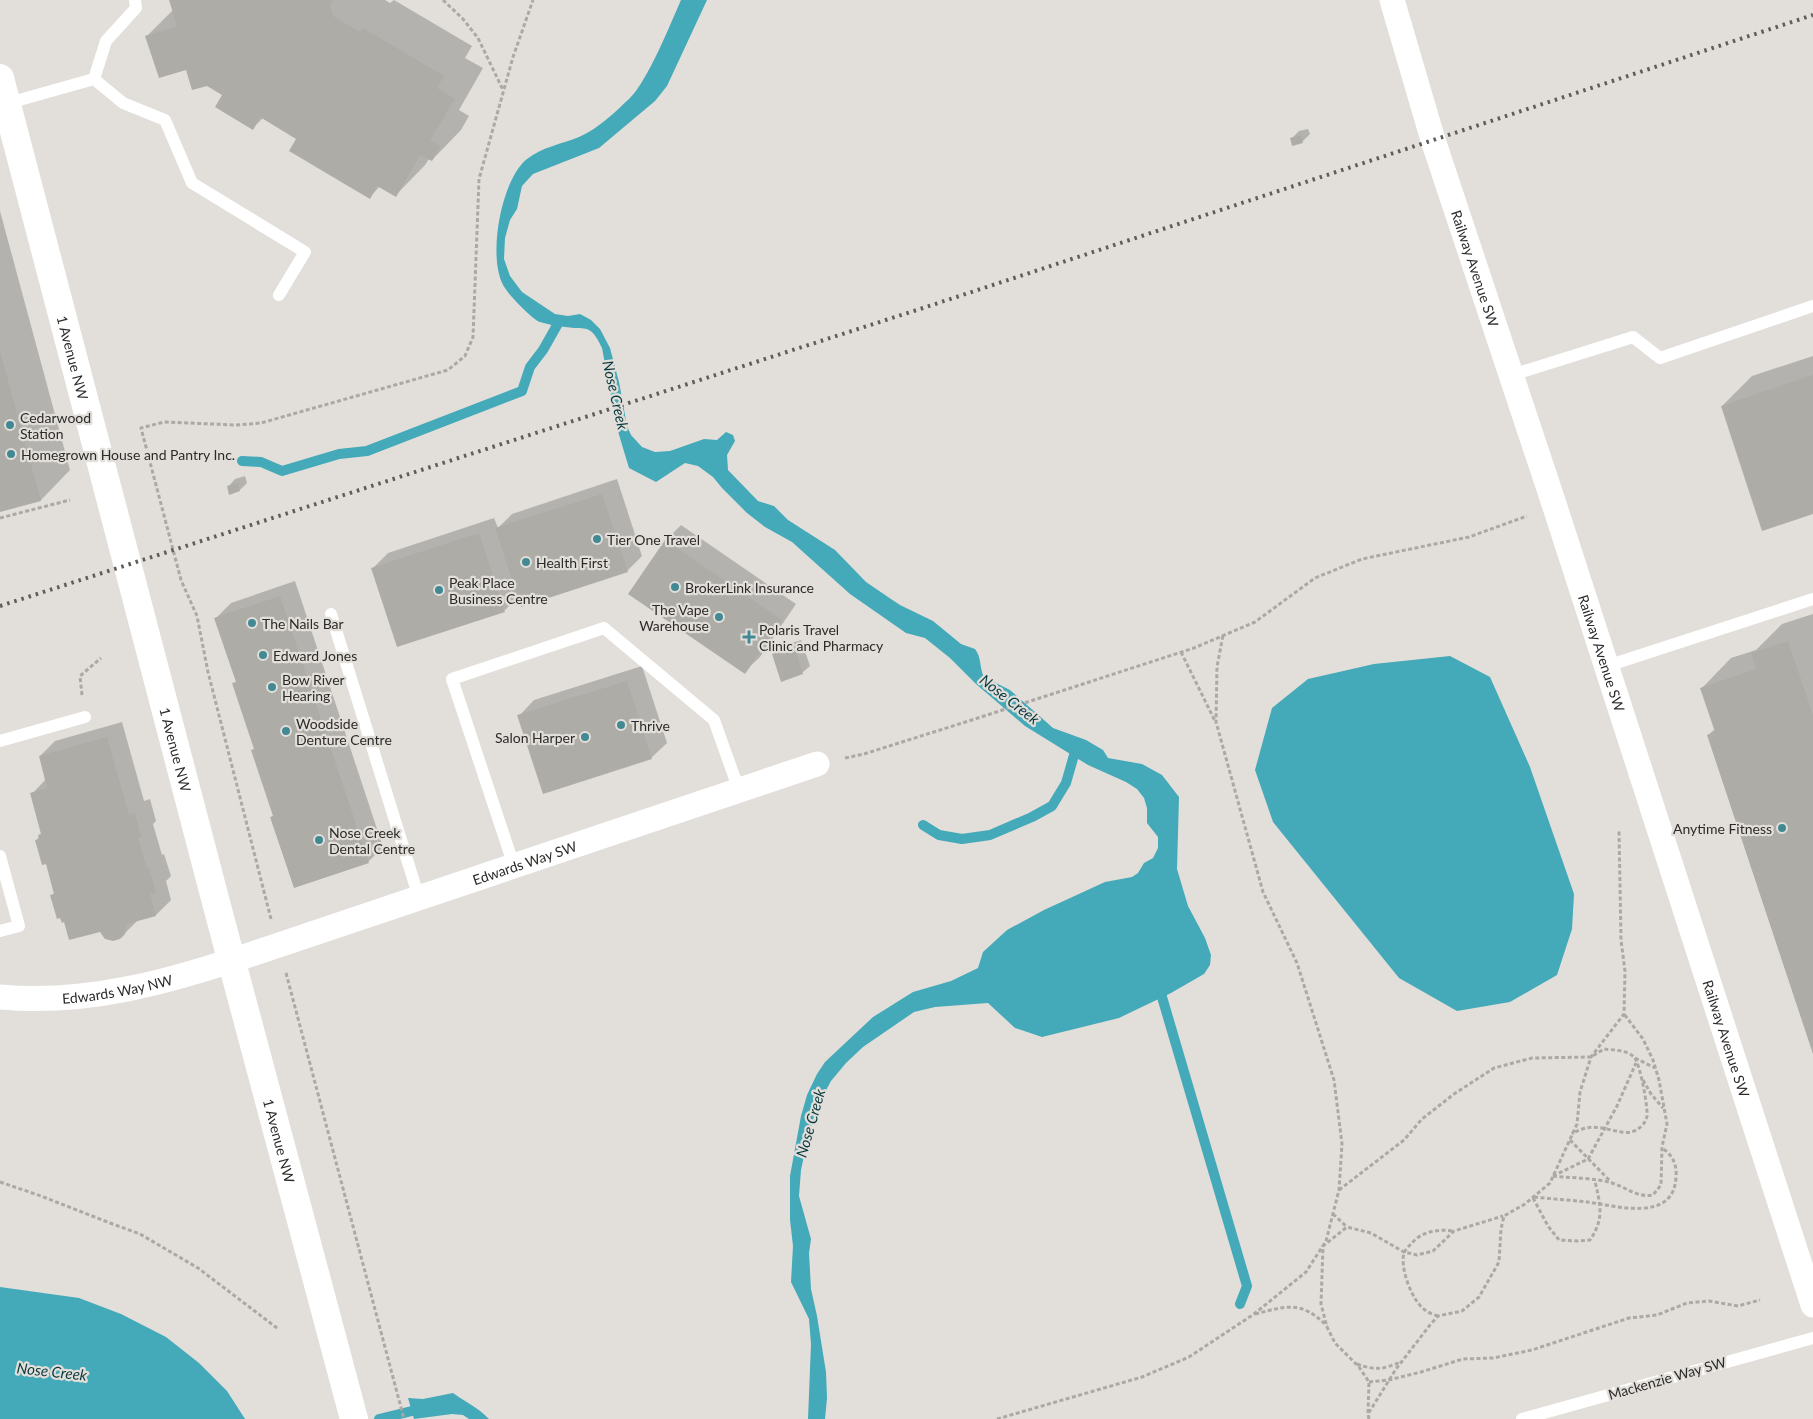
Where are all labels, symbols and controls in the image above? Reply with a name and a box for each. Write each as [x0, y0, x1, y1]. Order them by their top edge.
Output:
street label: Railway Avenue SW [1448, 208, 1503, 329]
street label: 1 Avenue NW [54, 314, 93, 402]
water label: Nose Creek [599, 359, 633, 432]
place label: Cedarwood Station [20, 409, 91, 442]
marker: Cedarwood Station [4, 419, 16, 431]
place label: Homegrown House and Pantry Inc. [21, 446, 235, 463]
marker: Homegrown House and Pantry Inc. [5, 448, 17, 460]
place label: Tier One Travel [607, 531, 700, 548]
marker: Tier One Travel [591, 533, 603, 545]
place label: Health First [536, 554, 608, 571]
marker: Health First [520, 556, 532, 568]
place label: Peak Place Business Centre [449, 574, 548, 607]
place label: BrokerLink Insurance [685, 579, 814, 596]
marker: BrokerLink Insurance [669, 581, 681, 593]
marker: Peak Place Business Centre [433, 584, 445, 596]
street label: Railway Avenue SW [1575, 592, 1629, 714]
place label: The Vape Warehouse [639, 601, 709, 634]
marker: The Vape Warehouse [713, 611, 725, 623]
place label: The Nails Bar [262, 615, 344, 632]
marker: The Nails Bar [246, 617, 258, 629]
place label: Polaris Travel Clinic and Pharmacy [759, 621, 884, 654]
marker: Polaris Travel Clinic and Pharmacy [743, 631, 755, 643]
place label: Edward Jones [273, 647, 357, 664]
marker: Edward Jones [257, 649, 269, 661]
water label: Nose Creek [977, 670, 1044, 728]
place label: Bow River Hearing [282, 671, 345, 704]
marker: Bow River Hearing [266, 681, 278, 693]
street label: 1 Avenue NW [157, 705, 195, 794]
place label: Woodside Denture Centre [296, 715, 392, 748]
place label: Thrive [631, 717, 670, 734]
marker: Thrive [615, 719, 627, 731]
marker: Woodside Denture Centre [280, 725, 292, 737]
place label: Salon Harper [495, 729, 575, 746]
marker: Salon Harper [579, 731, 591, 743]
place label: Anytime Fitness [1673, 820, 1772, 837]
marker: Anytime Fitness [1776, 822, 1788, 834]
place label: Nose Creek Dental Centre [329, 824, 415, 857]
marker: Nose Creek Dental Centre [313, 834, 325, 846]
street label: Edwards Way SW [470, 837, 579, 888]
street label: Edwards Way NW [61, 970, 175, 1006]
street label: Railway Avenue SW [1700, 978, 1754, 1099]
water label: Nose Creek [792, 1086, 829, 1159]
street label: 1 Avenue NW [260, 1097, 299, 1185]
street label: Mackenzie Way SW [1606, 1353, 1728, 1403]
water label: Nose Creek [16, 1358, 89, 1384]

